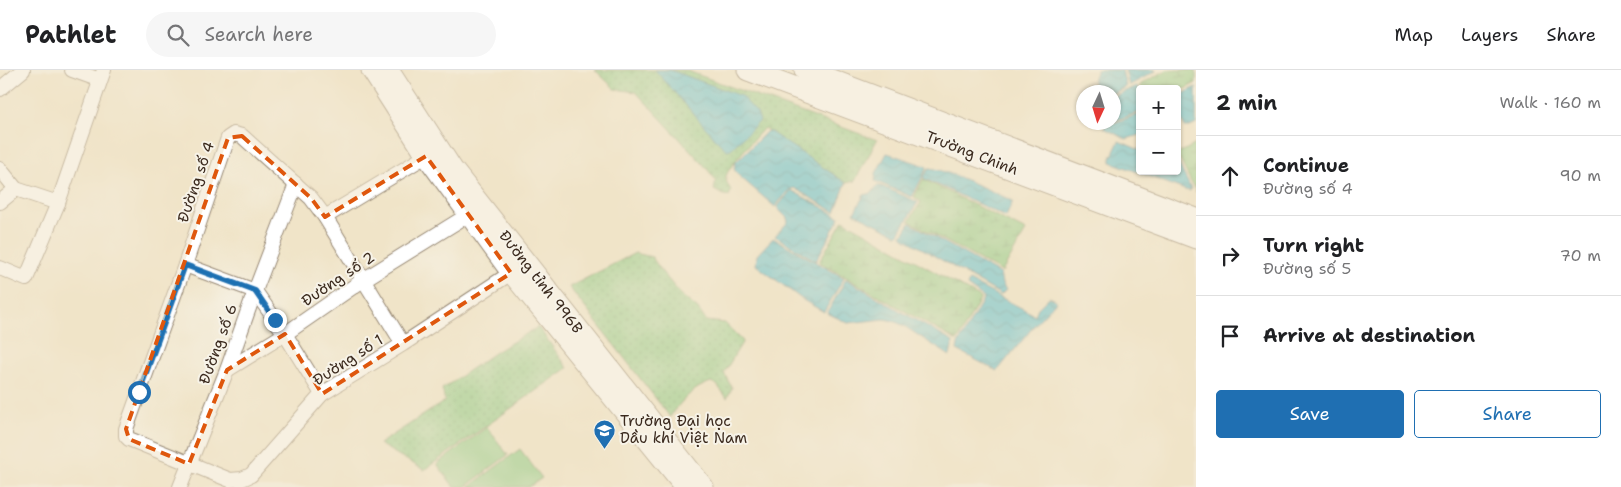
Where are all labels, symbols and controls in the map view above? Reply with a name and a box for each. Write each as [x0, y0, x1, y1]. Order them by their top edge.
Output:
search box [146, 12, 496, 57]
text: Pathlet [25, 19, 116, 51]
icon: search [164, 21, 192, 49]
text: Search here [204, 22, 313, 47]
text: Map [1395, 23, 1433, 47]
text: Layers [1461, 23, 1518, 47]
text: Share [1546, 23, 1596, 47]
north arrow [1076, 85, 1121, 130]
map controls [1136, 85, 1181, 175]
button: + [1136, 85, 1181, 130]
text: 2 min [1216, 89, 1277, 117]
text: Walk · 160 m [1500, 92, 1601, 113]
street label: Trường Chinh [923, 126, 1021, 180]
button: − [1136, 130, 1181, 175]
street label: Đường số 4 [173, 139, 219, 225]
text: Continue [1263, 153, 1349, 178]
icon: ahead [1216, 162, 1244, 190]
text: 90 m [1560, 165, 1601, 186]
text: Đường số 4 [1263, 178, 1353, 199]
street label: Đường tỉnh 996B [494, 226, 588, 338]
text: Turn right [1263, 233, 1364, 258]
icon: right [1216, 242, 1244, 270]
text: 70 m [1560, 245, 1601, 266]
street label: Đường số 2 [298, 247, 378, 311]
text: Đường số 5 [1263, 258, 1351, 279]
street label: Đường số 6 [194, 301, 242, 387]
route end [264, 309, 287, 332]
icon: arrive [1216, 322, 1244, 350]
text: Arrive at destination [1263, 323, 1475, 348]
street label: Đường số 1 [309, 330, 387, 390]
route start [128, 381, 151, 404]
button: Save [1216, 390, 1404, 438]
button: Share [1414, 390, 1601, 438]
place label: Trường Đại học Dầu khí Việt Nam [620, 411, 747, 448]
school or university icon: Trường Đại học Dầu khí Việt Nam [592, 418, 616, 449]

